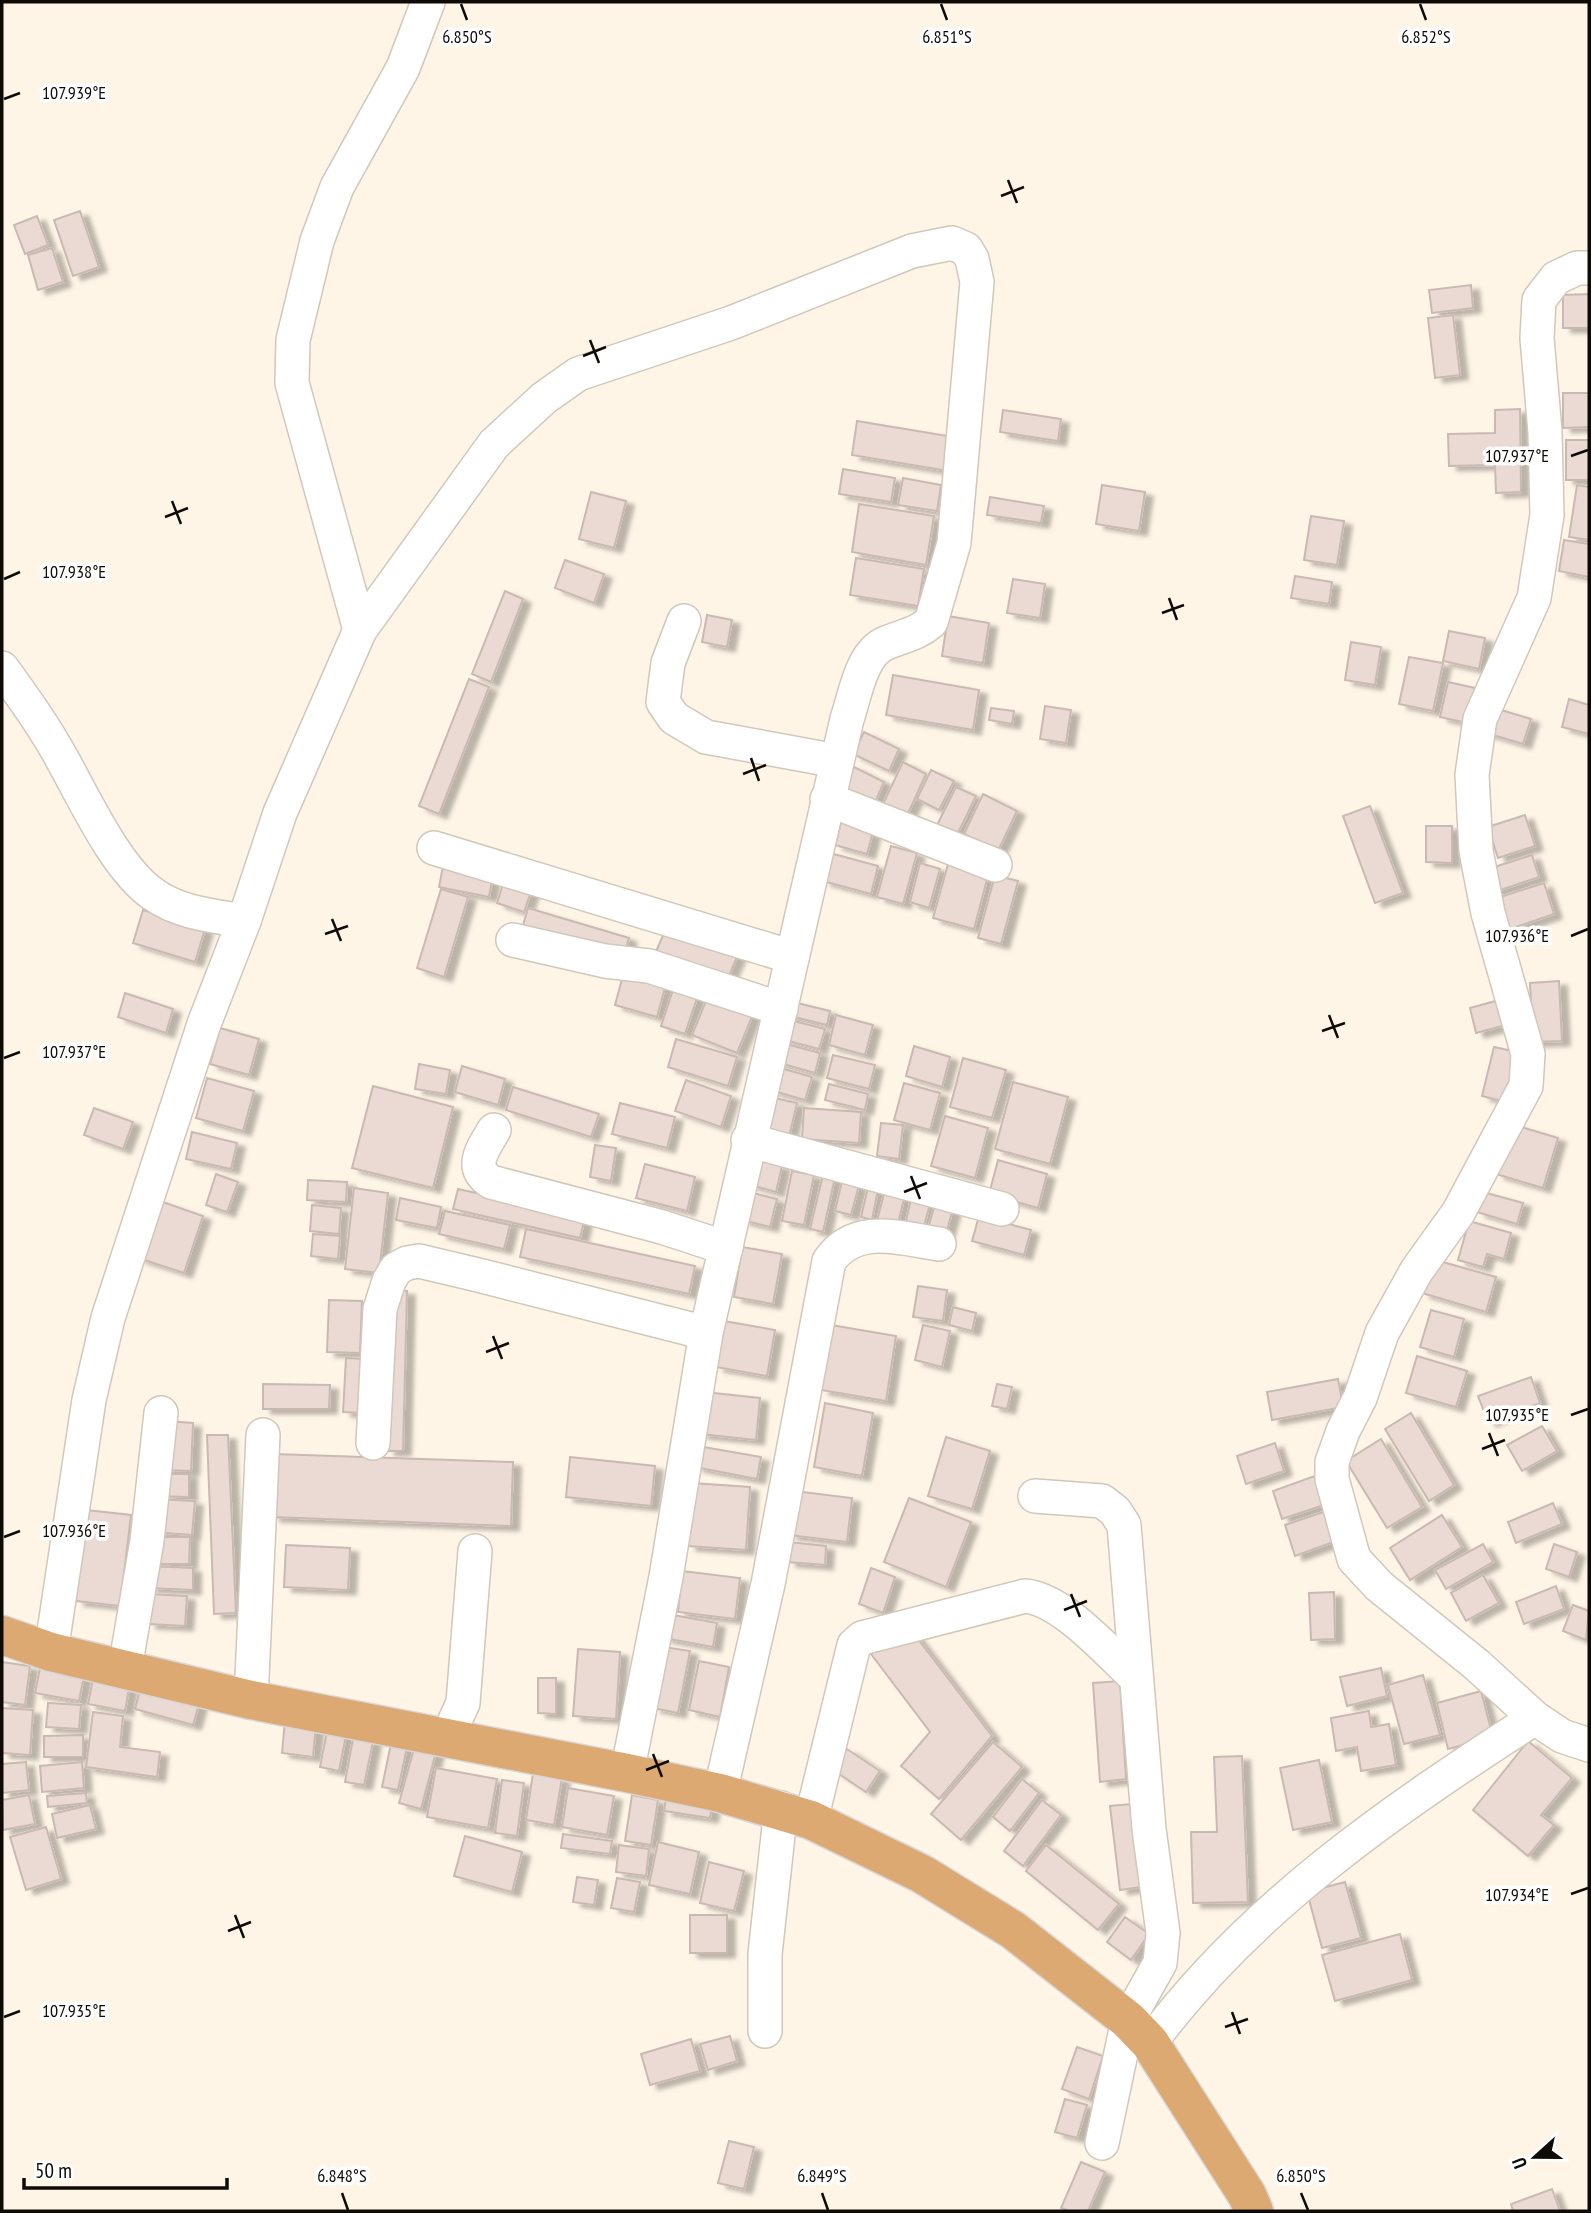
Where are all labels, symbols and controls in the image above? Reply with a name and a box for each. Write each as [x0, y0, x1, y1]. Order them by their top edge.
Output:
text: 6.850°S [442, 25, 492, 48]
text: 6.851°S [922, 25, 972, 48]
text: 6.852°S [1401, 25, 1451, 48]
text: 107.939°E [42, 81, 106, 104]
text: 107.937°E [1485, 444, 1549, 467]
text: 107.938°E [42, 560, 106, 583]
text: 107.936°E [1485, 924, 1549, 947]
text: 107.937°E [42, 1040, 106, 1063]
text: 107.935°E [1485, 1403, 1549, 1426]
text: 107.936°E [42, 1519, 106, 1542]
text: 107.934°E [1485, 1883, 1549, 1906]
text: 107.935°E [42, 1999, 106, 2022]
north arrow [1500, 2122, 1570, 2192]
scale bar [24, 2146, 228, 2190]
text: U [1506, 2154, 1532, 2172]
text: 50 m [35, 2157, 72, 2184]
text: 6.848°S [317, 2164, 367, 2187]
text: 6.849°S [797, 2164, 847, 2187]
text: 6.850°S [1276, 2164, 1326, 2187]

